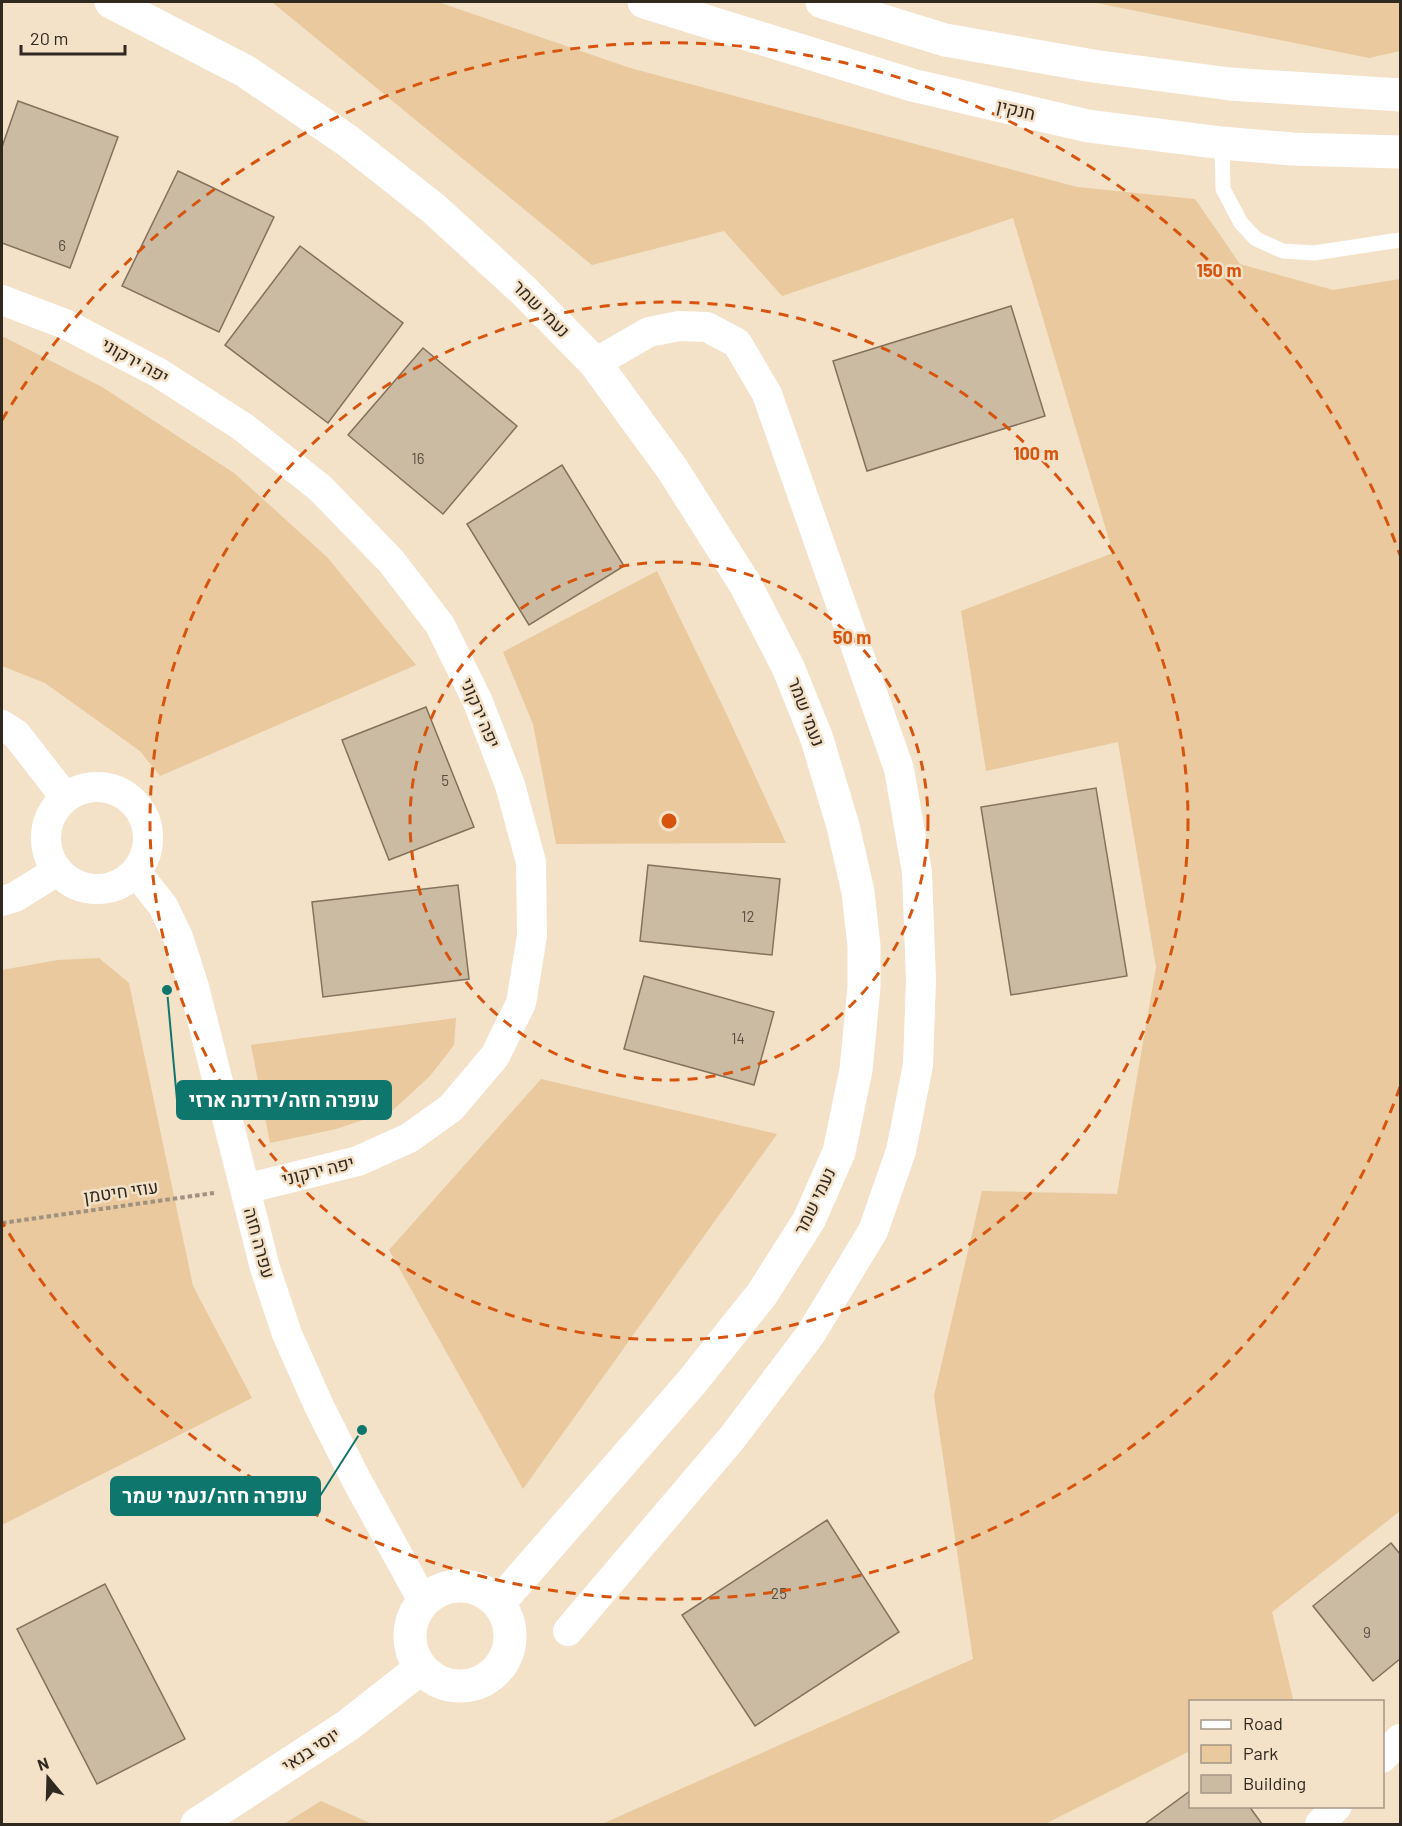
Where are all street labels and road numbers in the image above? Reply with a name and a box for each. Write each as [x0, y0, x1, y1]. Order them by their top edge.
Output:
street label: חנקין [995, 94, 1038, 124]
street label: נעמי שמר [508, 275, 575, 342]
street label: יפה ירקוני [98, 333, 173, 388]
street label: יפה ירקוני [456, 674, 505, 751]
street label: נעמי שמר [784, 674, 830, 749]
street label: יפה ירקוני [279, 1150, 356, 1190]
street label: נעמי שמר [788, 1163, 840, 1238]
street label: עוזי חיטמן [82, 1175, 160, 1207]
street label: עפרה חזה [240, 1205, 280, 1281]
street label: יוסי בנאי [278, 1722, 343, 1776]

